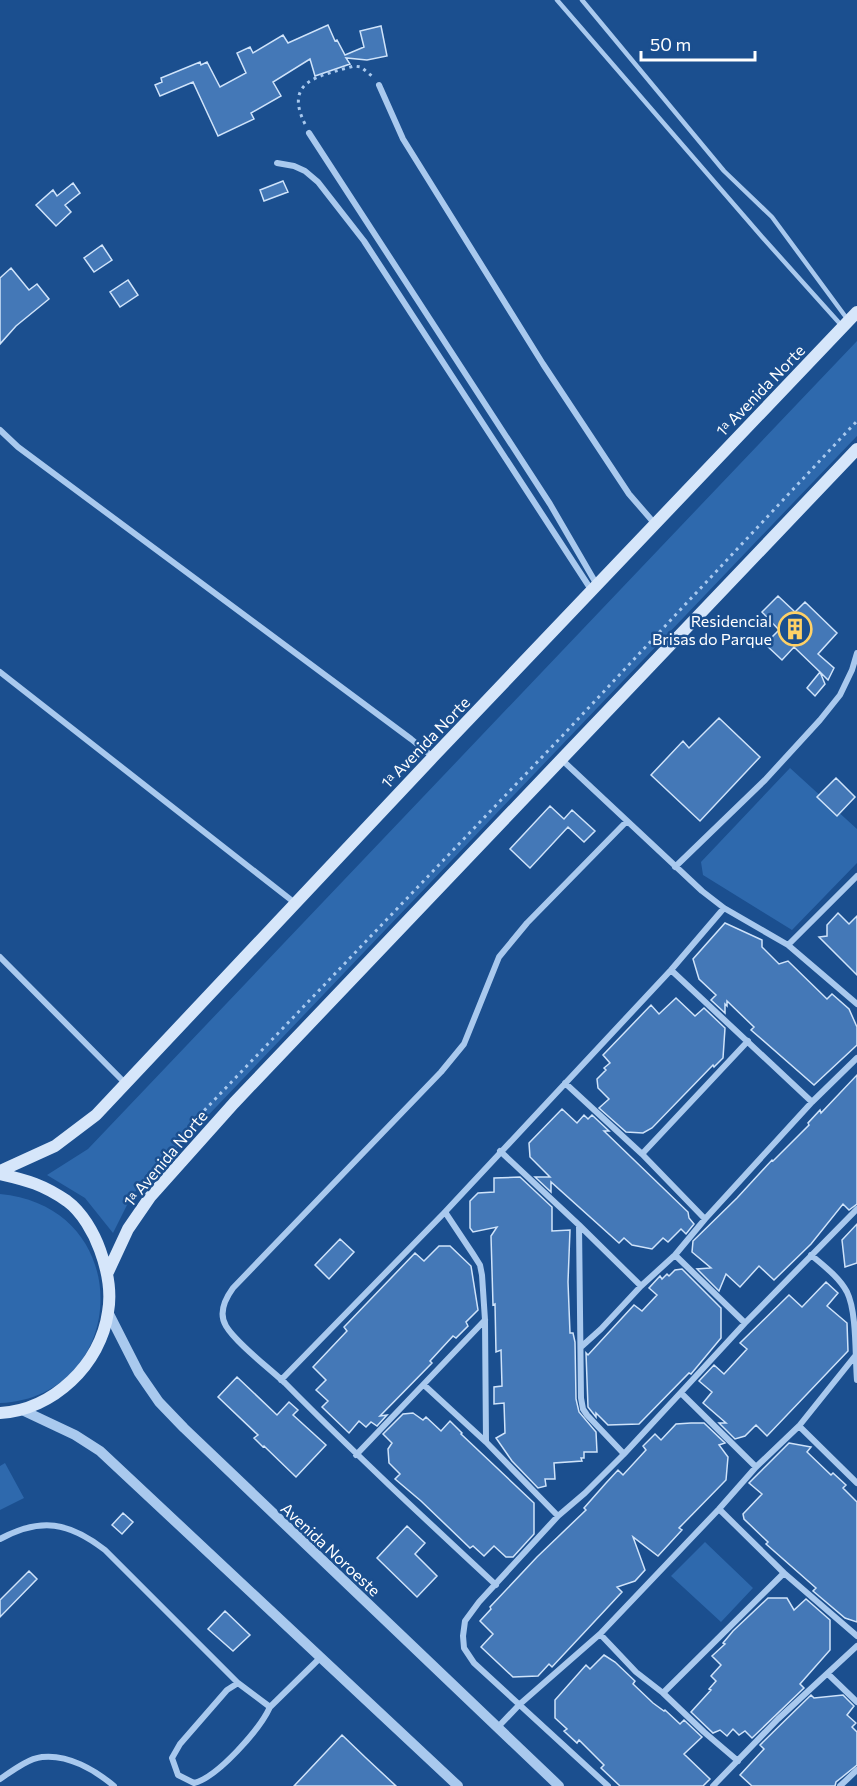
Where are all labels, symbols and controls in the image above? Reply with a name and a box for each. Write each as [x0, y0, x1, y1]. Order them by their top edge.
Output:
scale bar [641, 24, 755, 62]
text: 50 m [650, 33, 691, 55]
street label: 1ᵃ Avenida Norte [712, 340, 808, 440]
place label: Residencial Brisas do Parque [652, 611, 772, 648]
building icon: Residencial Brisas do Parque [777, 611, 813, 647]
street label: 1ᵃ Avenida Norte [377, 692, 473, 792]
street label: 1ᵃ Avenida Norte [119, 1106, 211, 1210]
street label: Avenida Noroeste [277, 1498, 385, 1600]

